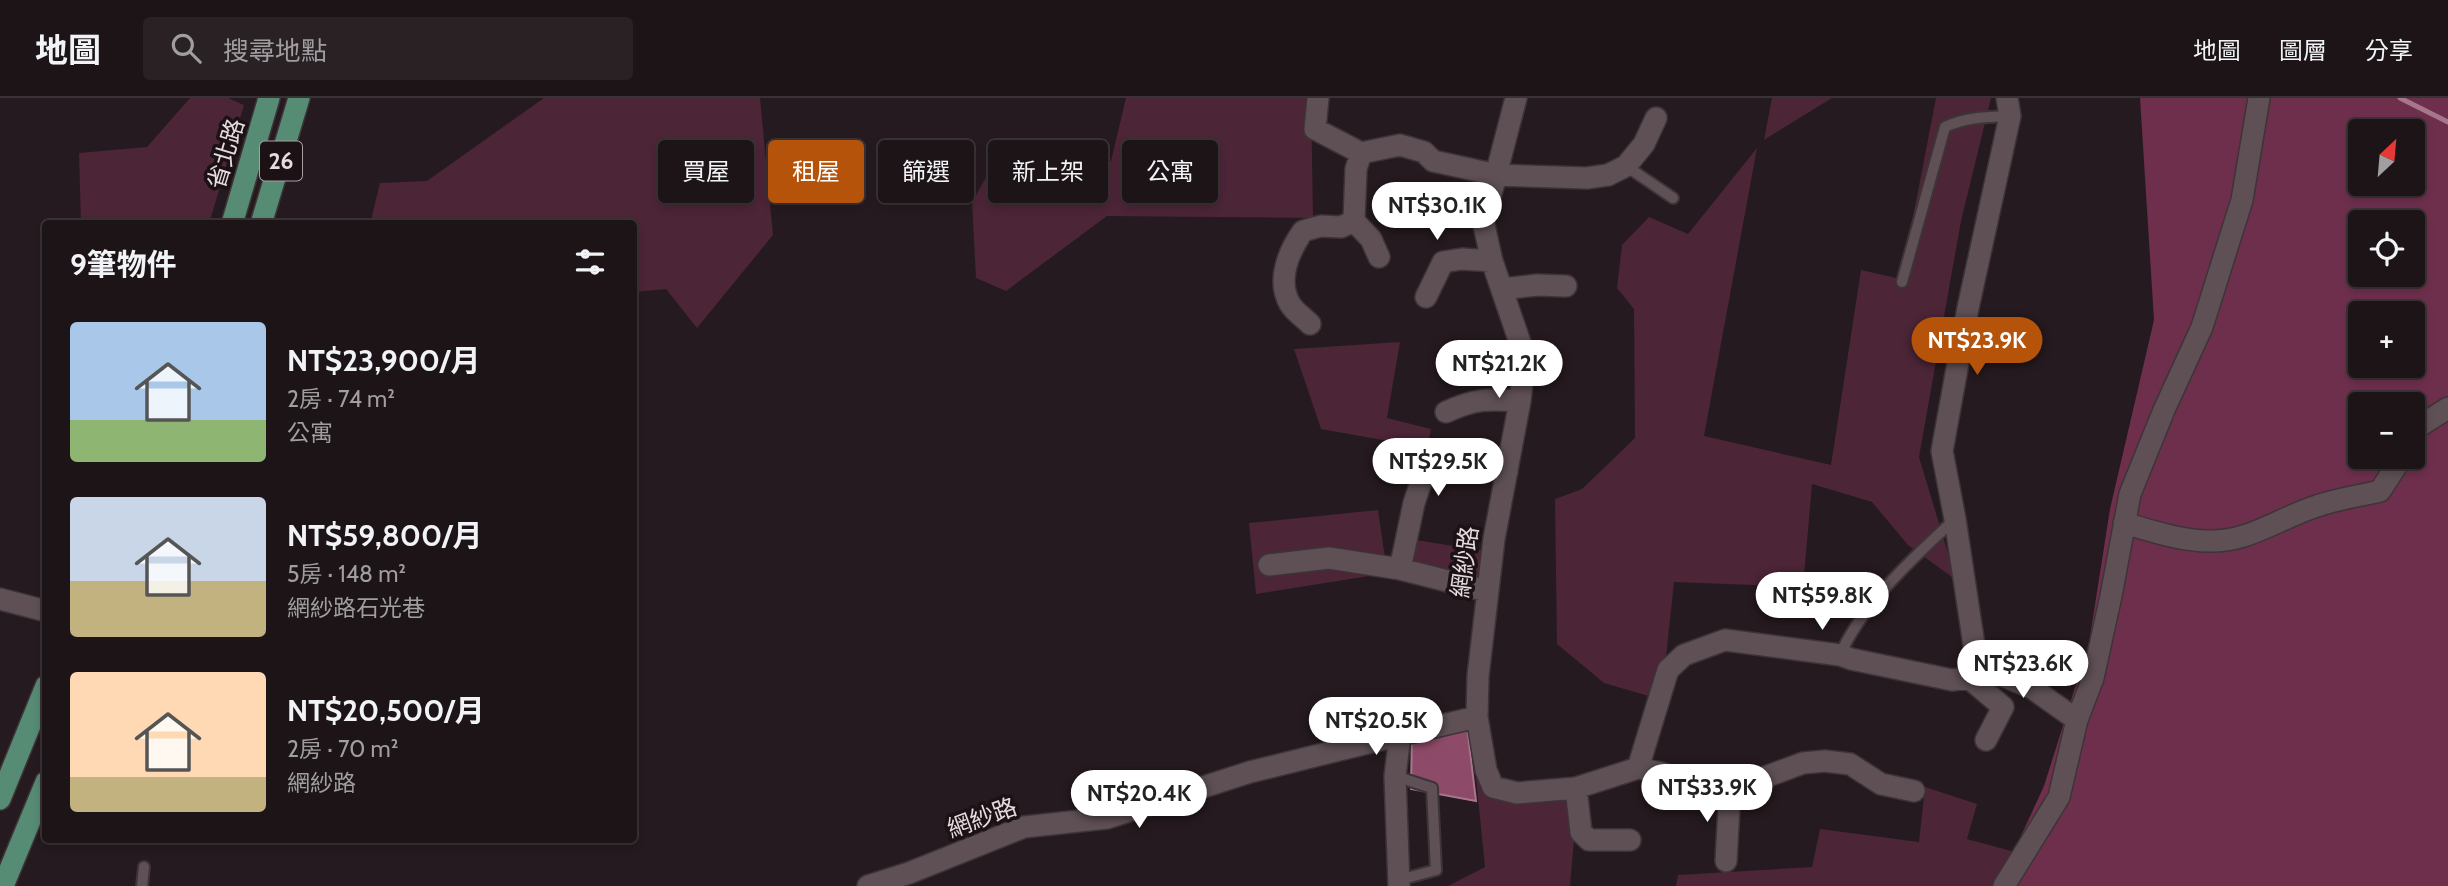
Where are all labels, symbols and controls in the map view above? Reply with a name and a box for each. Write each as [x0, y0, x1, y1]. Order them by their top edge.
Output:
search box [143, 17, 633, 80]
icon: search [167, 29, 205, 67]
text: 地圖 [35, 30, 101, 70]
text: 搜尋地點 [223, 35, 327, 67]
text: 地圖 [2193, 36, 2241, 65]
text: 圖層 [2279, 36, 2327, 65]
text: 分享 [2365, 36, 2413, 65]
street label: 省北路 [201, 115, 250, 193]
north arrow [2348, 119, 2426, 196]
map controls [2348, 119, 2425, 469]
chip: 買屋 [658, 140, 754, 203]
chip: 租屋 [768, 140, 864, 203]
chip: 篩選 [878, 140, 974, 203]
chip: 新上架 [988, 140, 1108, 203]
chip: 公寓 [1122, 140, 1218, 203]
road number: 26 [260, 142, 302, 180]
pin: NT$30.1K [1365, 183, 1509, 242]
text: NT$30.1K [1388, 191, 1486, 219]
button: locate [2348, 210, 2425, 287]
icon: filters [571, 243, 609, 281]
text: 9筆物件 [70, 246, 177, 283]
button: + [2348, 301, 2425, 378]
pin: NT$23.9K [1905, 317, 2049, 377]
text: NT$23.9K [1927, 326, 2027, 354]
pin: NT$21.2K [1427, 341, 1571, 400]
text: NT$23,900/月 [287, 342, 480, 379]
text: NT$21.2K [1452, 349, 1546, 377]
icon: home [126, 350, 210, 434]
text: 2房 · 74 m² [287, 385, 395, 413]
button: − [2348, 392, 2425, 469]
text: 公寓 [287, 419, 333, 447]
pin: NT$29.5K [1366, 438, 1510, 498]
text: NT$29.5K [1389, 447, 1487, 475]
text: NT$59,800/月 [287, 517, 483, 554]
street label: 網紗路 [1445, 524, 1484, 600]
icon: home [126, 525, 210, 609]
text: 5房 · 148 m² [287, 560, 406, 588]
pin: NT$59.8K [1750, 573, 1894, 632]
text: NT$59.8K [1772, 581, 1872, 609]
text: 網紗路石光巷 [287, 594, 425, 622]
pin: NT$23.6K [1951, 640, 2095, 700]
text: NT$23.6K [1973, 649, 2073, 677]
text: NT$20,500/月 [287, 692, 485, 729]
pin: NT$20.5K [1304, 698, 1448, 757]
icon: home [126, 700, 210, 784]
text: NT$20.5K [1325, 706, 1427, 734]
text: 2房 · 70 m² [287, 735, 398, 763]
pin: NT$33.9K [1635, 764, 1779, 824]
text: 網紗路 [287, 769, 356, 797]
pin: NT$20.4K [1067, 770, 1211, 830]
text: NT$33.9K [1657, 773, 1757, 801]
text: NT$20.4K [1087, 779, 1191, 807]
street label: 網紗路 [943, 792, 1021, 843]

